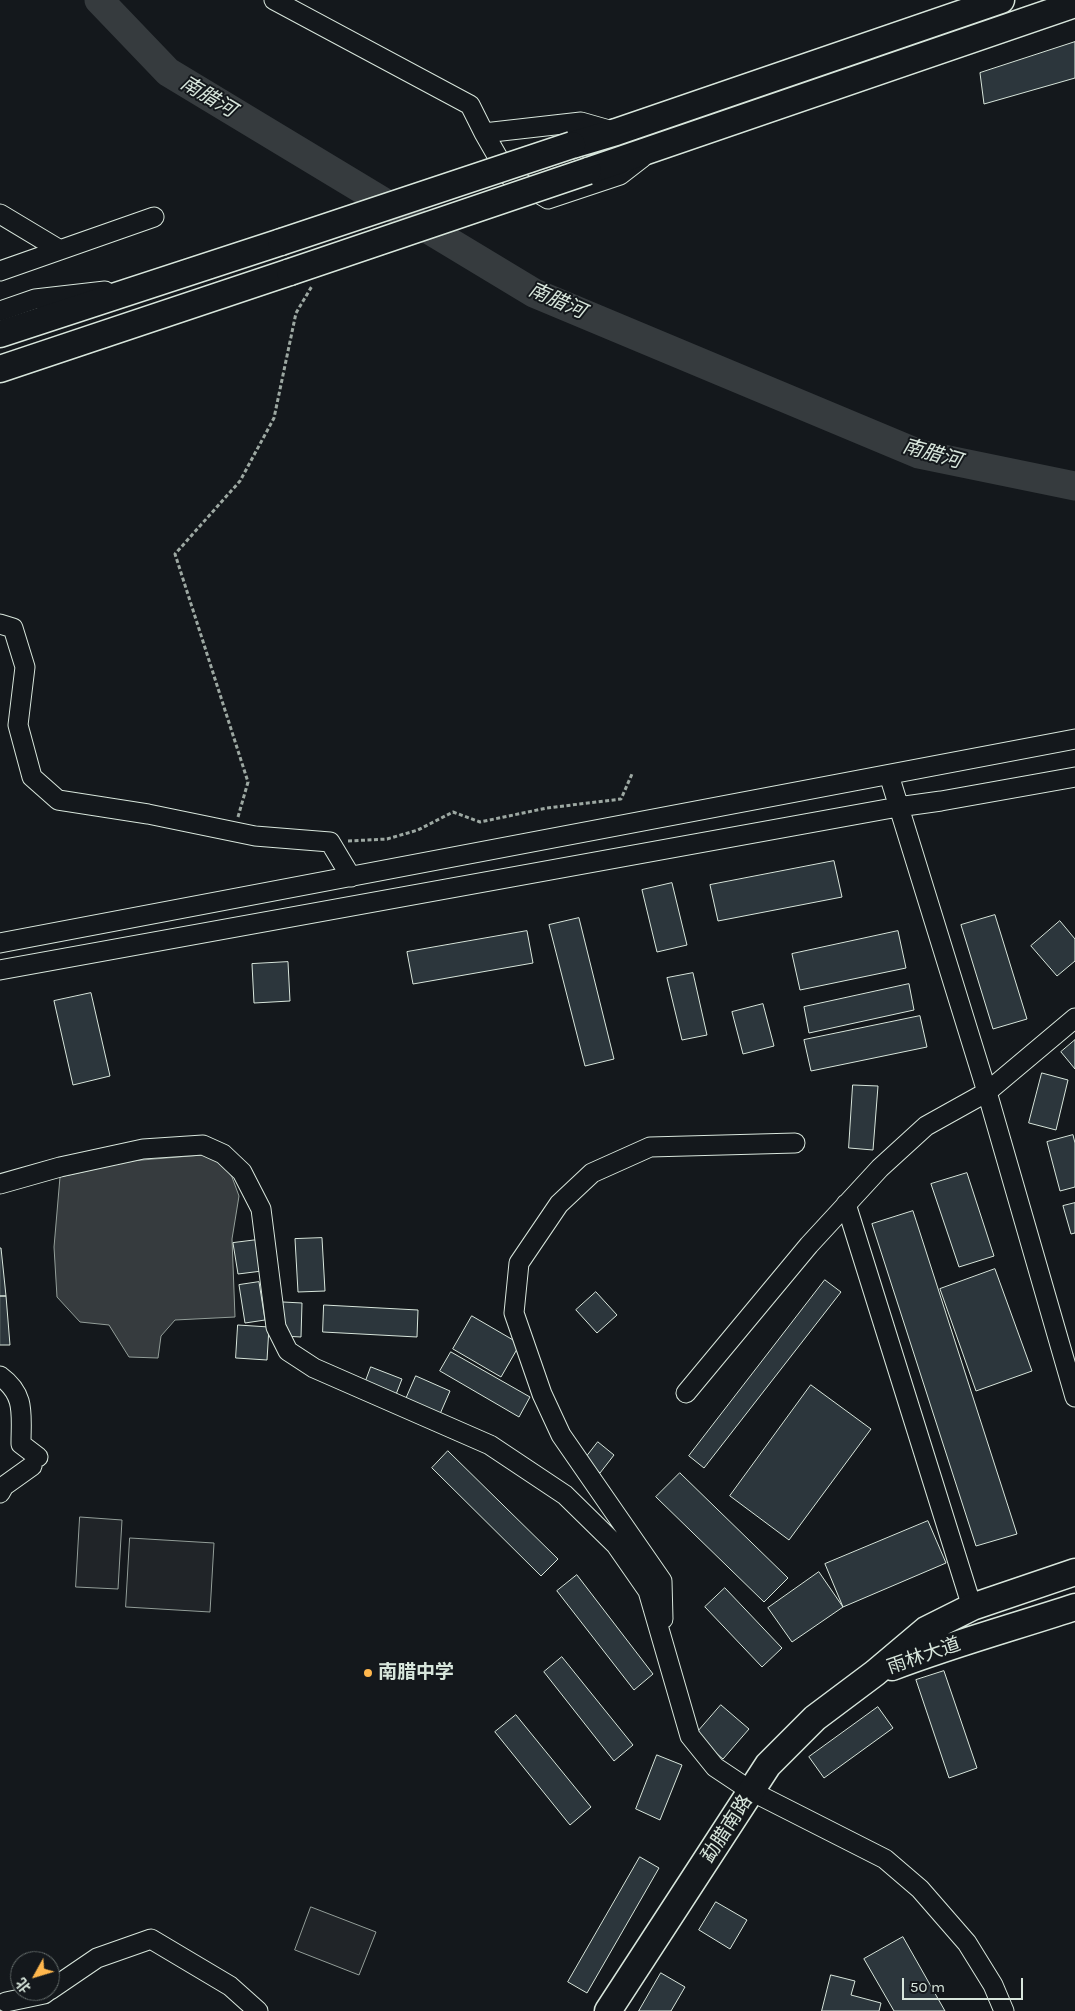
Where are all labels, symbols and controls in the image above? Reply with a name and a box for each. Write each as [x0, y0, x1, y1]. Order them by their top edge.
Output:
water label: 南腊河 [176, 71, 240, 123]
water label: 南腊河 [525, 278, 589, 324]
water label: 南腊河 [900, 434, 964, 474]
street label: 雨林大道 [884, 1633, 964, 1679]
place label: 南腊中学 [378, 1662, 454, 1684]
marker: 南腊中学 [362, 1667, 374, 1679]
street label: 勐腊南路 [697, 1791, 757, 1867]
north arrow [10, 1951, 60, 2001]
scale bar [905, 1968, 1026, 2000]
text: 北 [13, 1974, 35, 1996]
text: 50 m [910, 1978, 945, 1996]

